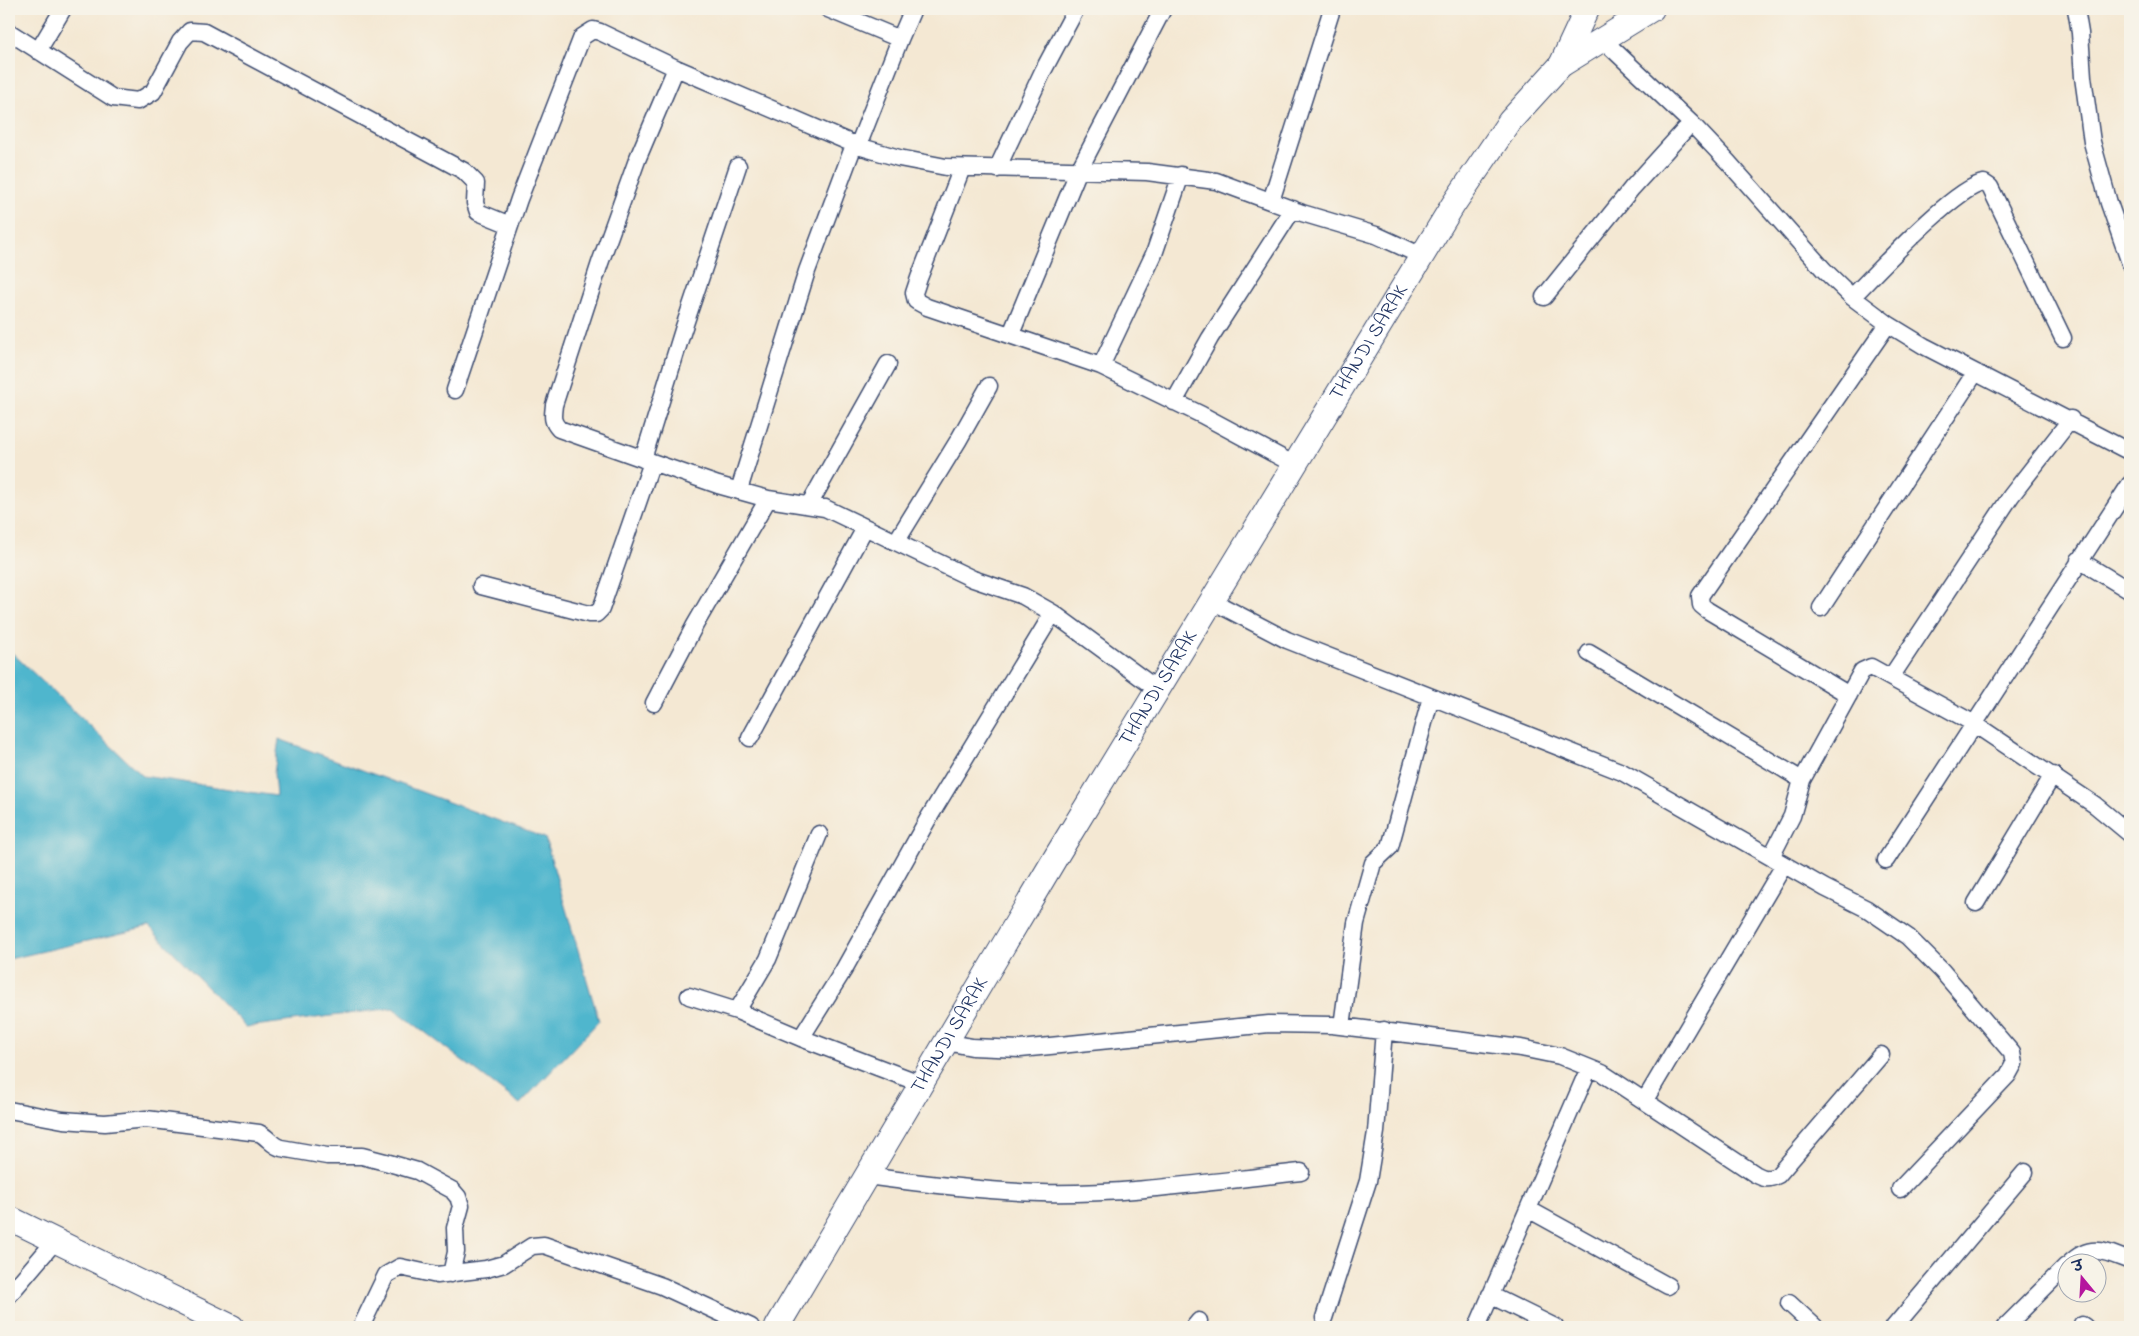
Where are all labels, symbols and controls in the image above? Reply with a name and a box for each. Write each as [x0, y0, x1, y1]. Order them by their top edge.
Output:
street label: THANDI SARAK [1323, 278, 1416, 406]
street label: THANDI SARAK [1112, 624, 1205, 752]
street label: THANDI SARAK [904, 971, 996, 1099]
north arrow [2056, 1254, 2106, 1304]
text: उ [2069, 1255, 2088, 1279]

